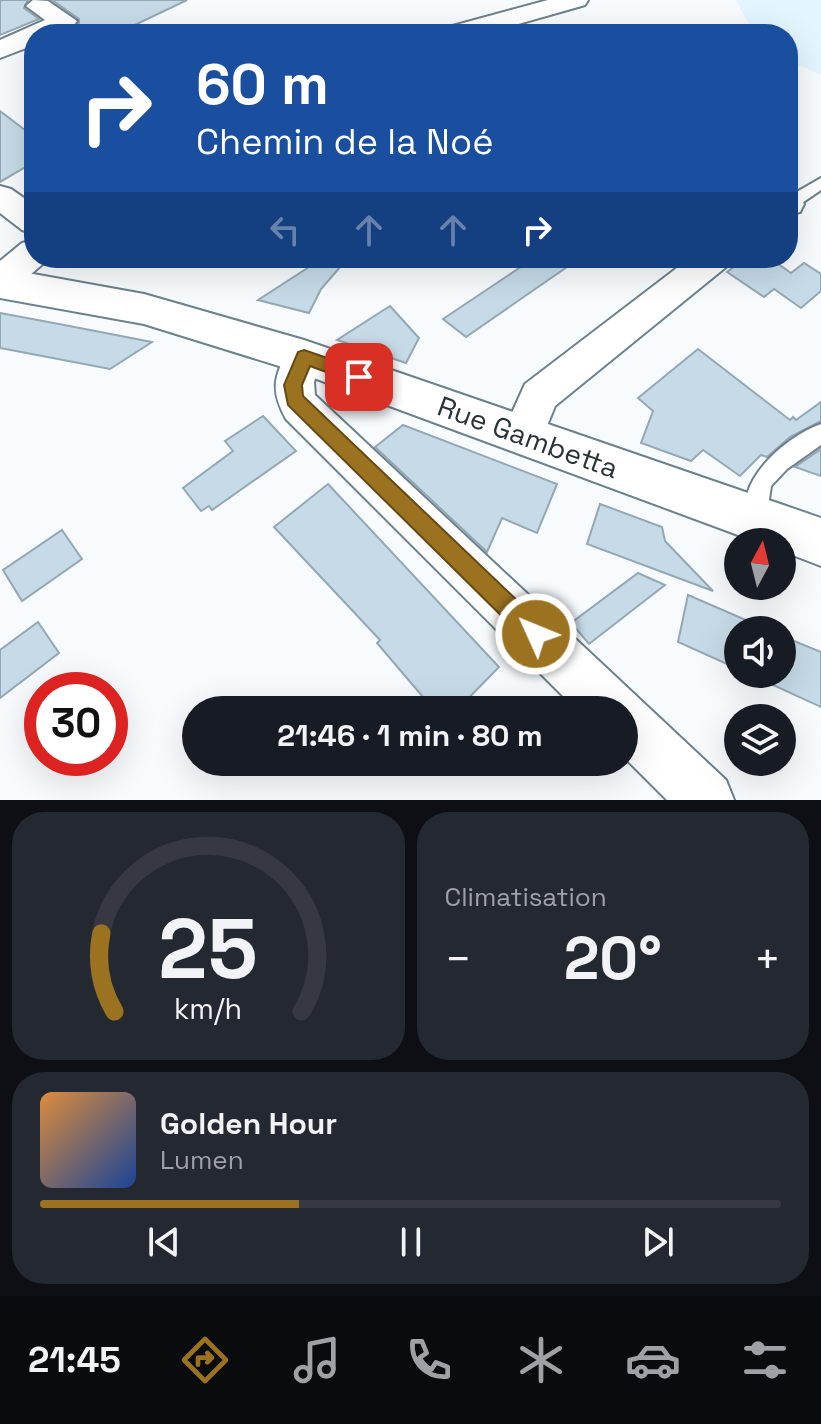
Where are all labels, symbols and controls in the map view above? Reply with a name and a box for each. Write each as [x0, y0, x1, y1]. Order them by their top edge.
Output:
text: 60 m [196, 49, 329, 120]
icon: right [64, 56, 168, 160]
text: Chemin de la Noé [196, 119, 494, 165]
icon: left [263, 208, 307, 252]
icon: ahead [347, 208, 391, 252]
icon: ahead [431, 208, 475, 252]
icon: right [515, 208, 559, 252]
pin [325, 343, 393, 411]
icon: arrive [337, 355, 381, 399]
street label: Rue Gambetta [433, 388, 623, 486]
north arrow [724, 528, 796, 600]
map controls [724, 528, 796, 776]
position arrow [494, 592, 578, 676]
button: sound [724, 616, 796, 688]
speed limit sign: 30 [24, 672, 128, 776]
button: layers [724, 704, 796, 776]
text: 21:46 · 1 min · 80 m [277, 716, 543, 755]
text: Climatisation [445, 880, 607, 914]
text: 25 [159, 896, 258, 1002]
text: 20° [564, 920, 662, 997]
text: − [445, 931, 472, 987]
text: + [754, 931, 781, 987]
text: km/h [174, 991, 242, 1027]
text: Golden Hour [160, 1104, 337, 1143]
text: Lumen [160, 1143, 244, 1177]
icon: previous [142, 1220, 186, 1264]
icon: pause [389, 1220, 433, 1264]
icon: next [636, 1220, 680, 1264]
icon: directions [177, 1332, 233, 1388]
icon: music [289, 1332, 345, 1388]
icon: phone [401, 1332, 457, 1388]
icon: climate [513, 1332, 569, 1388]
icon: car [625, 1332, 681, 1388]
icon: filters [737, 1332, 793, 1388]
text: 21:45 [28, 1337, 121, 1383]

